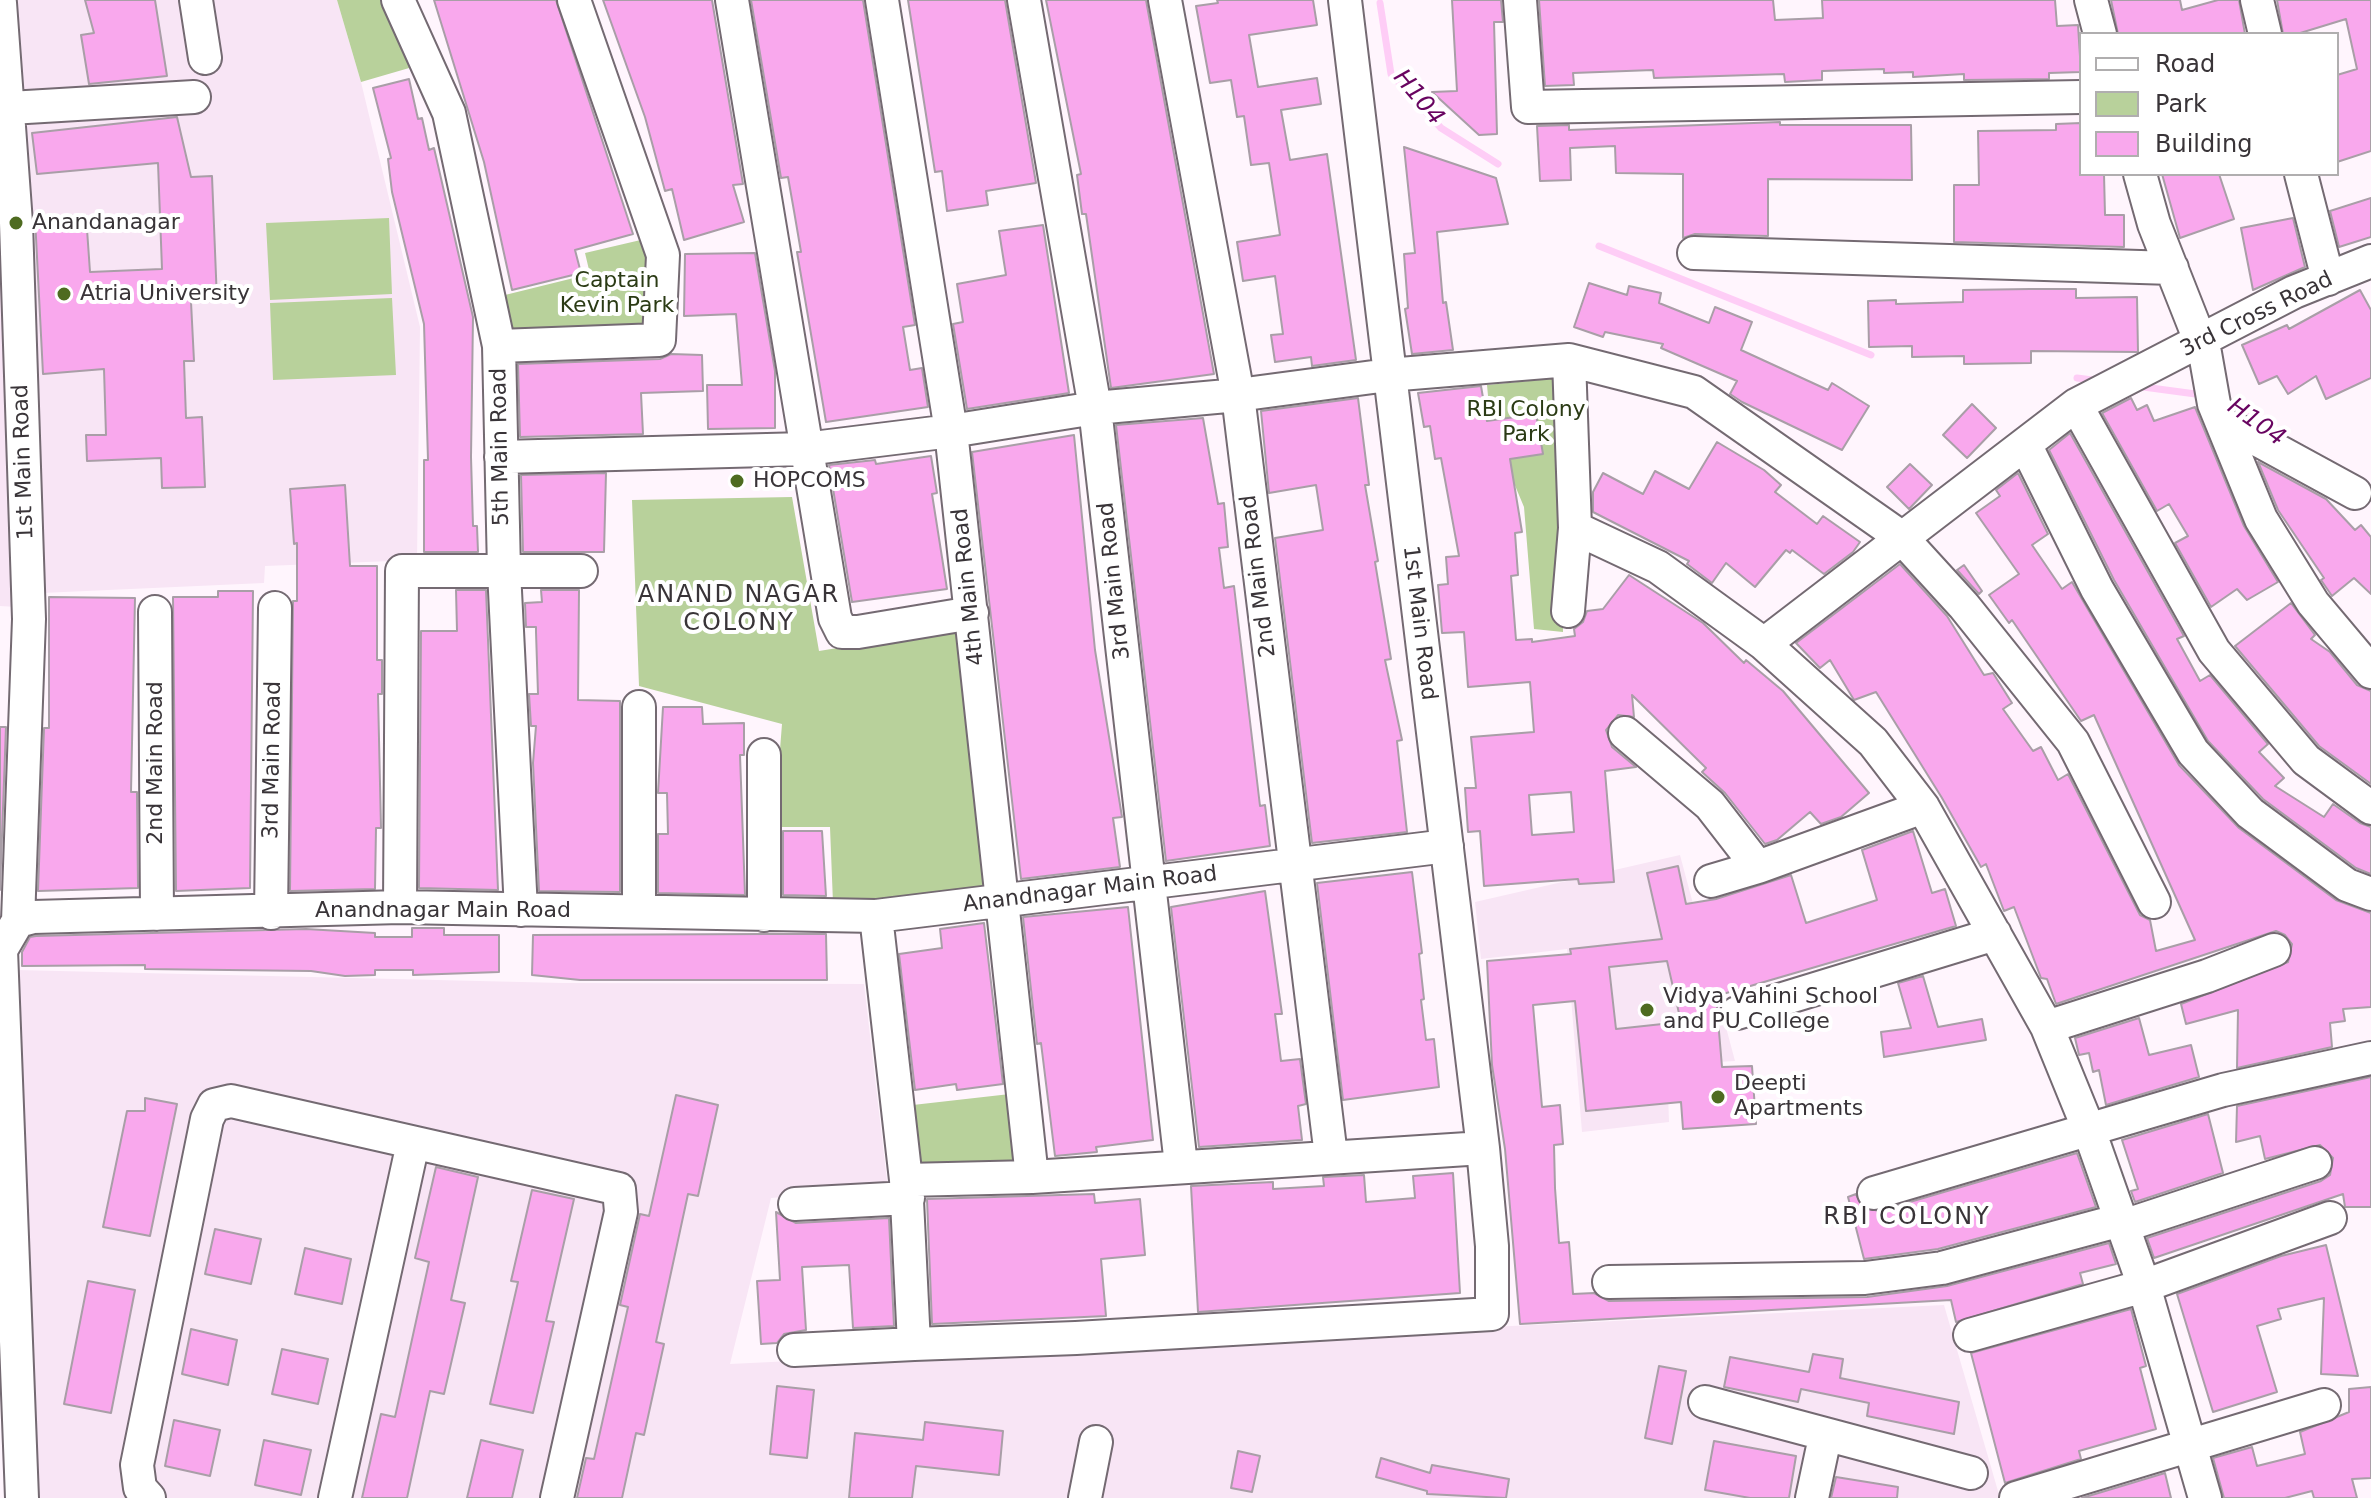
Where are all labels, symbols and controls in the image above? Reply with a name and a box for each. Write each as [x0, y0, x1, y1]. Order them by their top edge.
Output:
legend [2079, 32, 2339, 176]
text: Road [2155, 50, 2215, 78]
water label: H104 [1386, 64, 1450, 132]
text: Park [2155, 90, 2207, 118]
text: Building [2155, 130, 2252, 158]
place label: Anandanagar [32, 210, 180, 236]
marker: Anandanagar [7, 214, 25, 232]
street label: 3rd Cross Road [2177, 267, 2337, 363]
park label: Captain Kevin Park [560, 268, 674, 320]
place label: Atria University [80, 281, 250, 307]
marker: Atria University [55, 285, 73, 303]
street label: 5th Main Road [486, 368, 516, 526]
street label: 1st Main Road [8, 384, 40, 540]
water label: H104 [2222, 393, 2290, 453]
park label: RBI Colony Park [1466, 397, 1586, 448]
place label: HOPCOMS [753, 468, 866, 494]
marker: HOPCOMS [728, 472, 746, 490]
street label: 2nd Main Road [1236, 493, 1282, 659]
street label: 3rd Main Road [1094, 501, 1136, 661]
street label: 4th Main Road [948, 507, 990, 667]
street label: 1st Main Road [1396, 544, 1442, 702]
district label: ANAND NAGAR COLONY [638, 582, 840, 638]
street label: 2nd Main Road [143, 681, 169, 845]
street label: 3rd Main Road [258, 681, 288, 839]
street label: Anandnagar Main Road [961, 861, 1219, 919]
street label: Anandnagar Main Road [315, 898, 571, 924]
place label: Vidya Vahini School and PU College [1663, 984, 1878, 1036]
marker: Vidya Vahini School and PU College [1638, 1001, 1656, 1019]
place label: Deepti Apartments [1734, 1071, 1863, 1122]
marker: Deepti Apartments [1709, 1088, 1727, 1106]
district label: RBI COLONY [1823, 1204, 1991, 1232]

